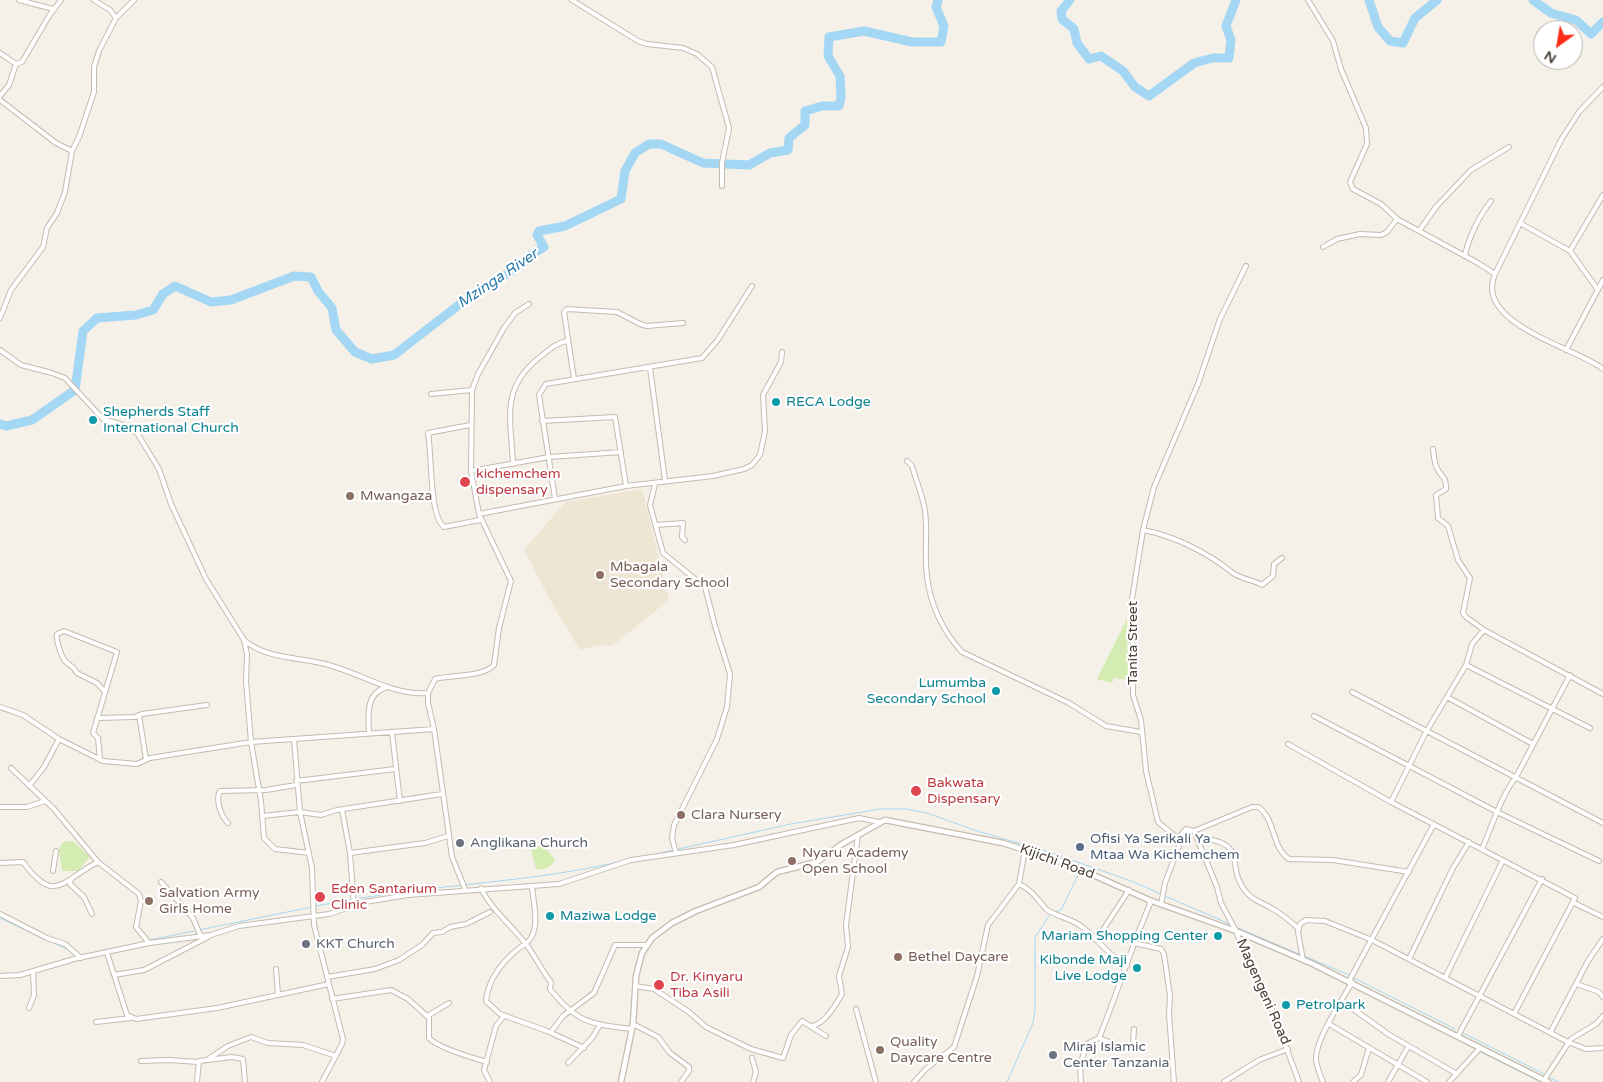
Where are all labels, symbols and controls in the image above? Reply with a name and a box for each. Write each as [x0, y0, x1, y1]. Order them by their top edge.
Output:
north arrow [1533, 20, 1583, 70]
text: N [1541, 47, 1560, 67]
water label: Mzinga River [454, 246, 542, 312]
place label: RECA Lodge [786, 394, 871, 410]
marker: RECA Lodge [770, 396, 782, 408]
place label: Shepherds Staff International Church [103, 404, 239, 437]
marker: Shepherds Staff International Church [87, 414, 99, 426]
place label: kichemchem dispensary [476, 466, 561, 498]
marker: kichemchem dispensary [458, 475, 472, 489]
place label: Mwangaza [360, 488, 432, 504]
marker: Mwangaza [344, 490, 356, 502]
place label: Mbagala Secondary School [610, 559, 729, 592]
marker: Mbagala Secondary School [594, 569, 606, 581]
street label: Tanita Street [1125, 601, 1141, 685]
place label: Lumumba Secondary School [867, 675, 986, 708]
marker: Lumumba Secondary School [990, 685, 1002, 697]
place label: Bakwata Dispensary [927, 775, 1000, 808]
marker: Bakwata Dispensary [909, 784, 923, 798]
place label: Clara Nursery [691, 807, 781, 823]
marker: Clara Nursery [675, 809, 687, 821]
place label: Ofisi Ya Serikali Ya Mtaa Wa Kichemchem [1090, 831, 1240, 864]
place label: Anglikana Church [470, 835, 588, 851]
marker: Anglikana Church [454, 837, 466, 849]
street label: Kijichi Road [1017, 841, 1097, 883]
marker: Ofisi Ya Serikali Ya Mtaa Wa Kichemchem [1074, 841, 1086, 853]
place label: Nyaru Academy Open School [802, 845, 909, 878]
marker: Nyaru Academy Open School [786, 855, 798, 867]
place label: Eden Santarium Clinic [331, 881, 437, 914]
place label: Salvation Army Girls Home [159, 885, 259, 918]
marker: Eden Santarium Clinic [313, 890, 327, 904]
marker: Salvation Army Girls Home [143, 895, 155, 907]
place label: Maziwa Lodge [560, 908, 657, 924]
marker: Maziwa Lodge [544, 910, 556, 922]
place label: Mariam Shopping Center [1041, 928, 1208, 944]
marker: Mariam Shopping Center [1212, 930, 1224, 942]
place label: KKT Church [316, 936, 395, 952]
street label: Magengeni Road [1232, 936, 1294, 1048]
marker: KKT Church [300, 938, 312, 950]
place label: Bethel Daycare [908, 949, 1008, 965]
marker: Bethel Daycare [892, 951, 904, 963]
place label: Kibonde Maji Live Lodge [1039, 952, 1127, 984]
marker: Kibonde Maji Live Lodge [1131, 962, 1143, 974]
place label: Dr. Kinyaru Tiba Asili [670, 969, 743, 1002]
marker: Dr. Kinyaru Tiba Asili [652, 978, 666, 992]
place label: Petrolpark [1296, 997, 1365, 1013]
marker: Petrolpark [1280, 999, 1292, 1011]
place label: Quality Daycare Centre [890, 1034, 992, 1066]
place label: Miraj Islamic Center Tanzania [1063, 1039, 1169, 1072]
marker: Quality Daycare Centre [874, 1044, 886, 1056]
marker: Miraj Islamic Center Tanzania [1047, 1049, 1059, 1061]

